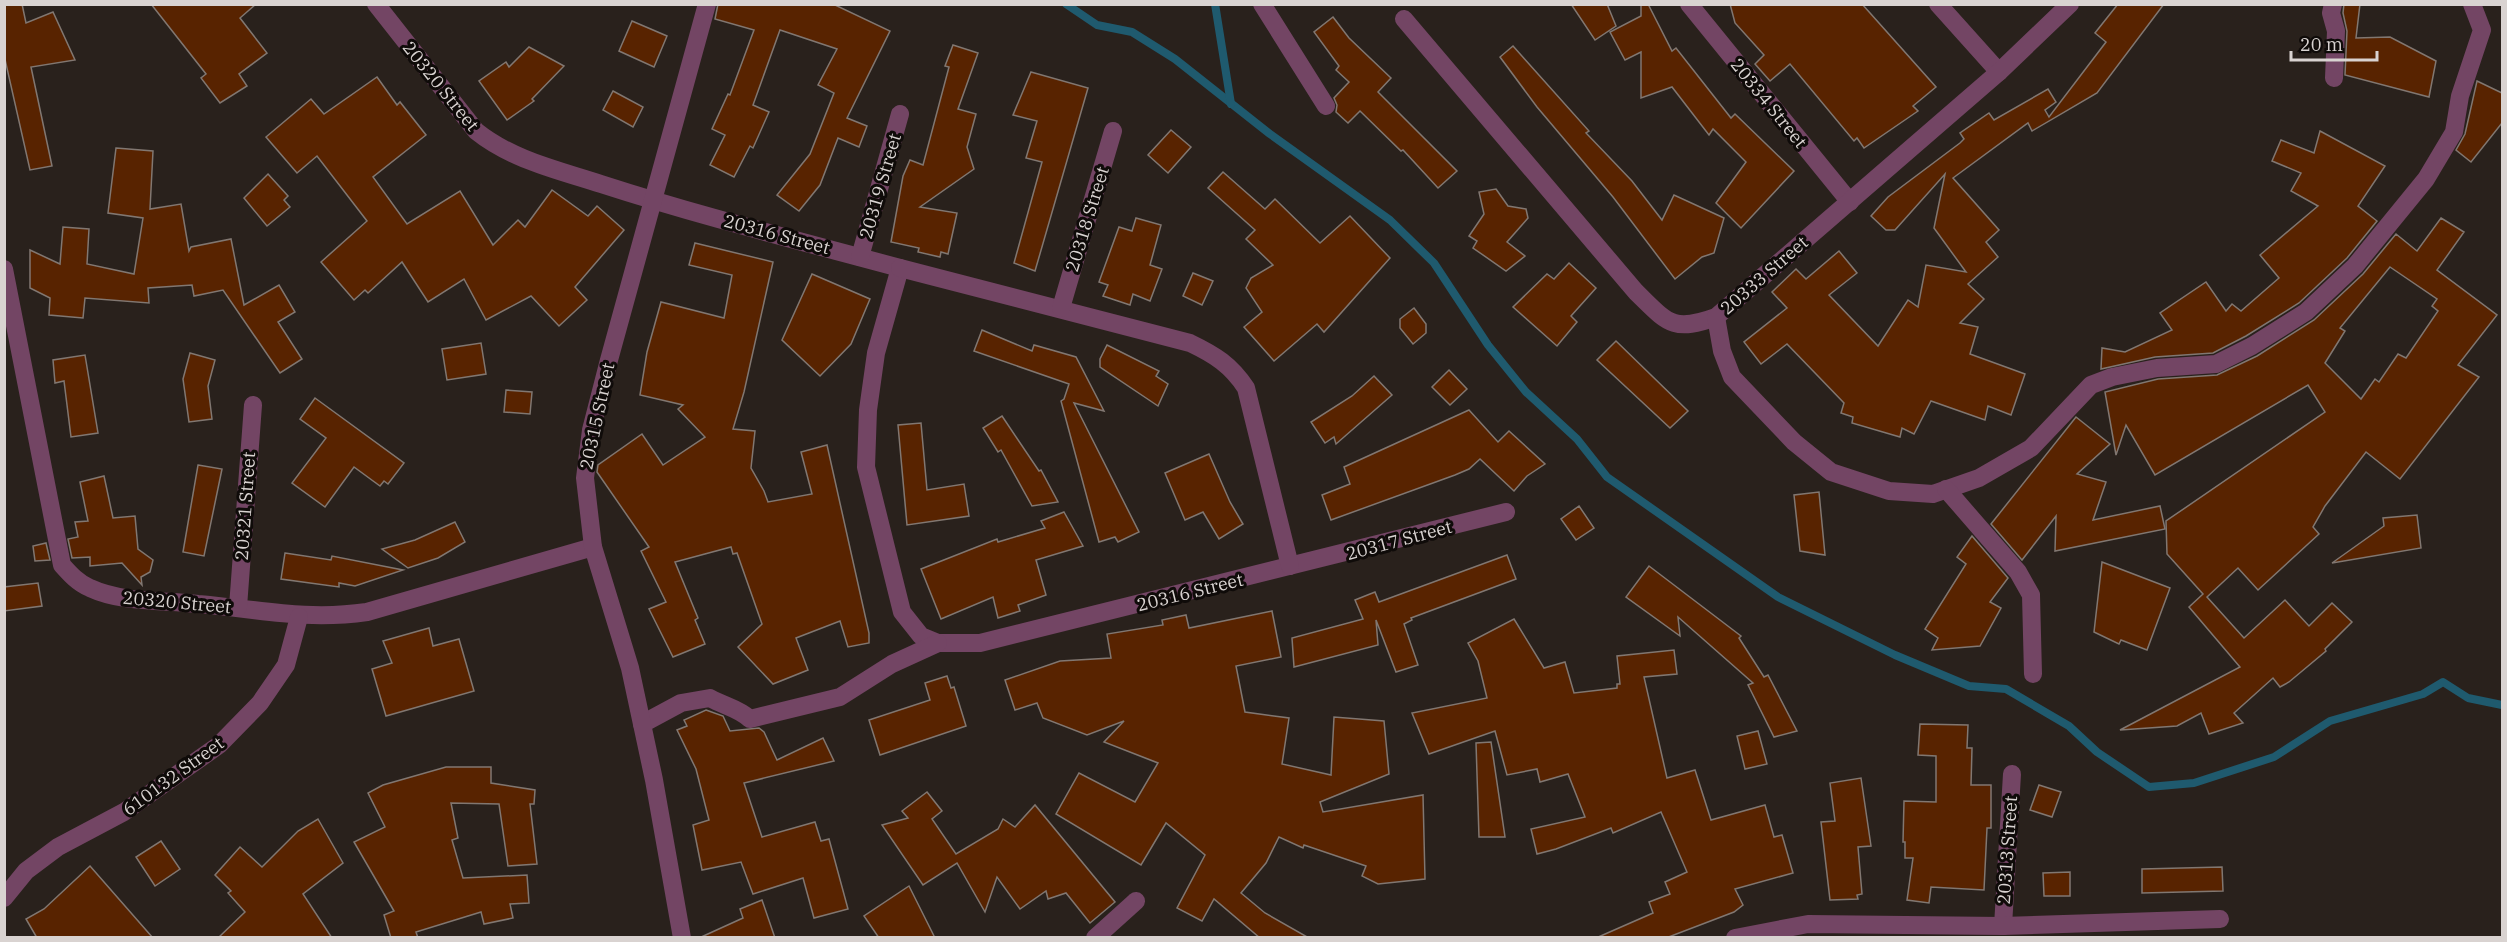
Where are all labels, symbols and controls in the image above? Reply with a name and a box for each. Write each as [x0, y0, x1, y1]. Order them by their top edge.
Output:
scale bar [2291, 24, 2376, 62]
text: 20 m [2300, 33, 2343, 56]
street label: 20320 Street [398, 37, 484, 135]
street label: 20334 Street [1726, 54, 1812, 152]
street label: 20319 Street [854, 131, 906, 241]
street label: 20318 Street [1060, 164, 1114, 274]
street label: 20316 Street [722, 209, 832, 259]
street label: 20333 Street [1715, 231, 1813, 319]
street label: 20315 Street [574, 360, 620, 472]
street label: 20321 Street [230, 451, 260, 561]
street label: 20317 Street [1344, 515, 1454, 565]
street label: 20316 Street [1134, 568, 1246, 616]
street label: 20320 Street [122, 586, 232, 618]
street label: 610132 Street [118, 732, 228, 820]
street label: 20313 Street [1992, 795, 2022, 905]

